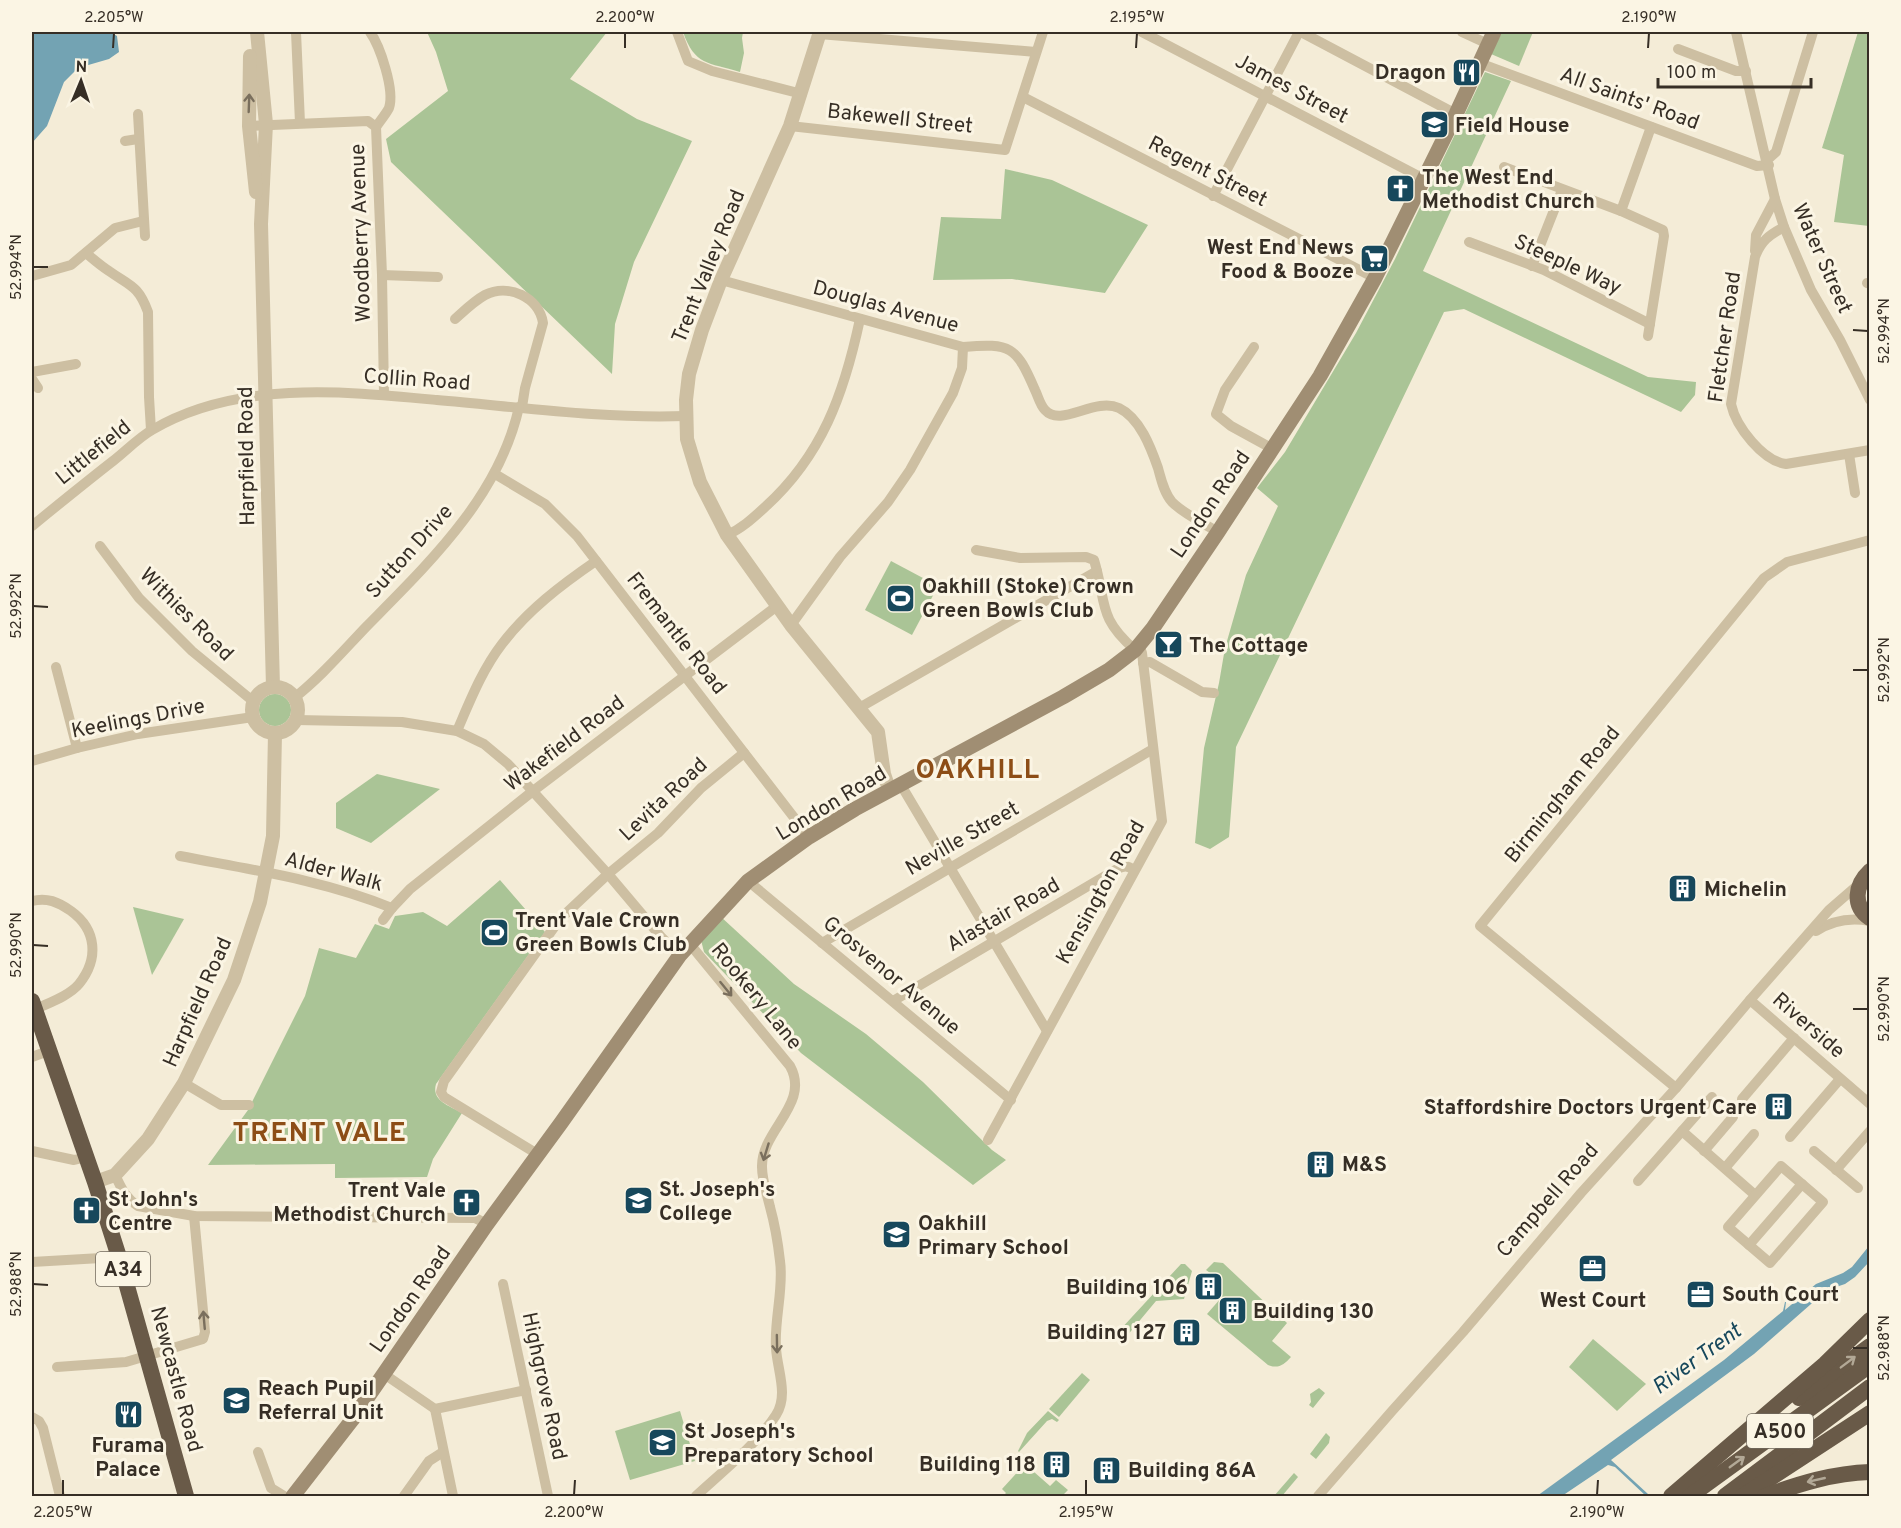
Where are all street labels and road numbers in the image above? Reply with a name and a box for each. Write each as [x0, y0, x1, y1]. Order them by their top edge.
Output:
street label: James Street [1230, 48, 1353, 130]
street label: All Saints' Road [1556, 62, 1703, 137]
street label: Bakewell Street [826, 98, 974, 141]
street label: Regent Street [1143, 131, 1272, 214]
street label: Woodberry Avenue [345, 143, 378, 323]
street label: Trent Valley Road [666, 186, 752, 347]
street label: Water Street [1785, 199, 1858, 318]
street label: Steeple Way [1509, 229, 1626, 302]
street label: Fletcher Road [1703, 270, 1748, 404]
street label: Douglas Avenue [810, 275, 962, 340]
street label: Collin Road [363, 363, 471, 398]
street label: Harpfield Road [233, 386, 262, 526]
street label: Littlefield [51, 415, 137, 492]
street label: London Road [1165, 446, 1257, 564]
street label: Sutton Drive [361, 499, 460, 605]
street label: Withies Road [133, 562, 239, 668]
street label: Fremantle Road [620, 567, 732, 701]
street label: Wakefield Road [499, 690, 631, 798]
street label: Keelings Drive [69, 693, 207, 746]
street label: Birmingham Road [1500, 721, 1627, 869]
street label: Levita Road [614, 752, 714, 848]
street label: London Road [772, 761, 892, 848]
street label: Neville Street [901, 796, 1024, 883]
street label: Kensington Road [1051, 816, 1152, 969]
street label: Alder Walk [282, 846, 386, 899]
street label: Alastair Road [942, 872, 1065, 959]
street label: Grosvenor Avenue [817, 911, 965, 1042]
street label: Harpfield Road [158, 933, 239, 1072]
street label: Rookery Lane [704, 938, 807, 1056]
street label: Riverside [1766, 987, 1850, 1065]
street label: Campbell Road [1491, 1138, 1605, 1264]
street label: London Road [365, 1241, 458, 1359]
road number: A34 [96, 1252, 150, 1286]
street label: Newcastle Road [143, 1304, 208, 1455]
street label: Highgrove Road [515, 1310, 572, 1463]
road number: A500 [1747, 1414, 1813, 1448]

